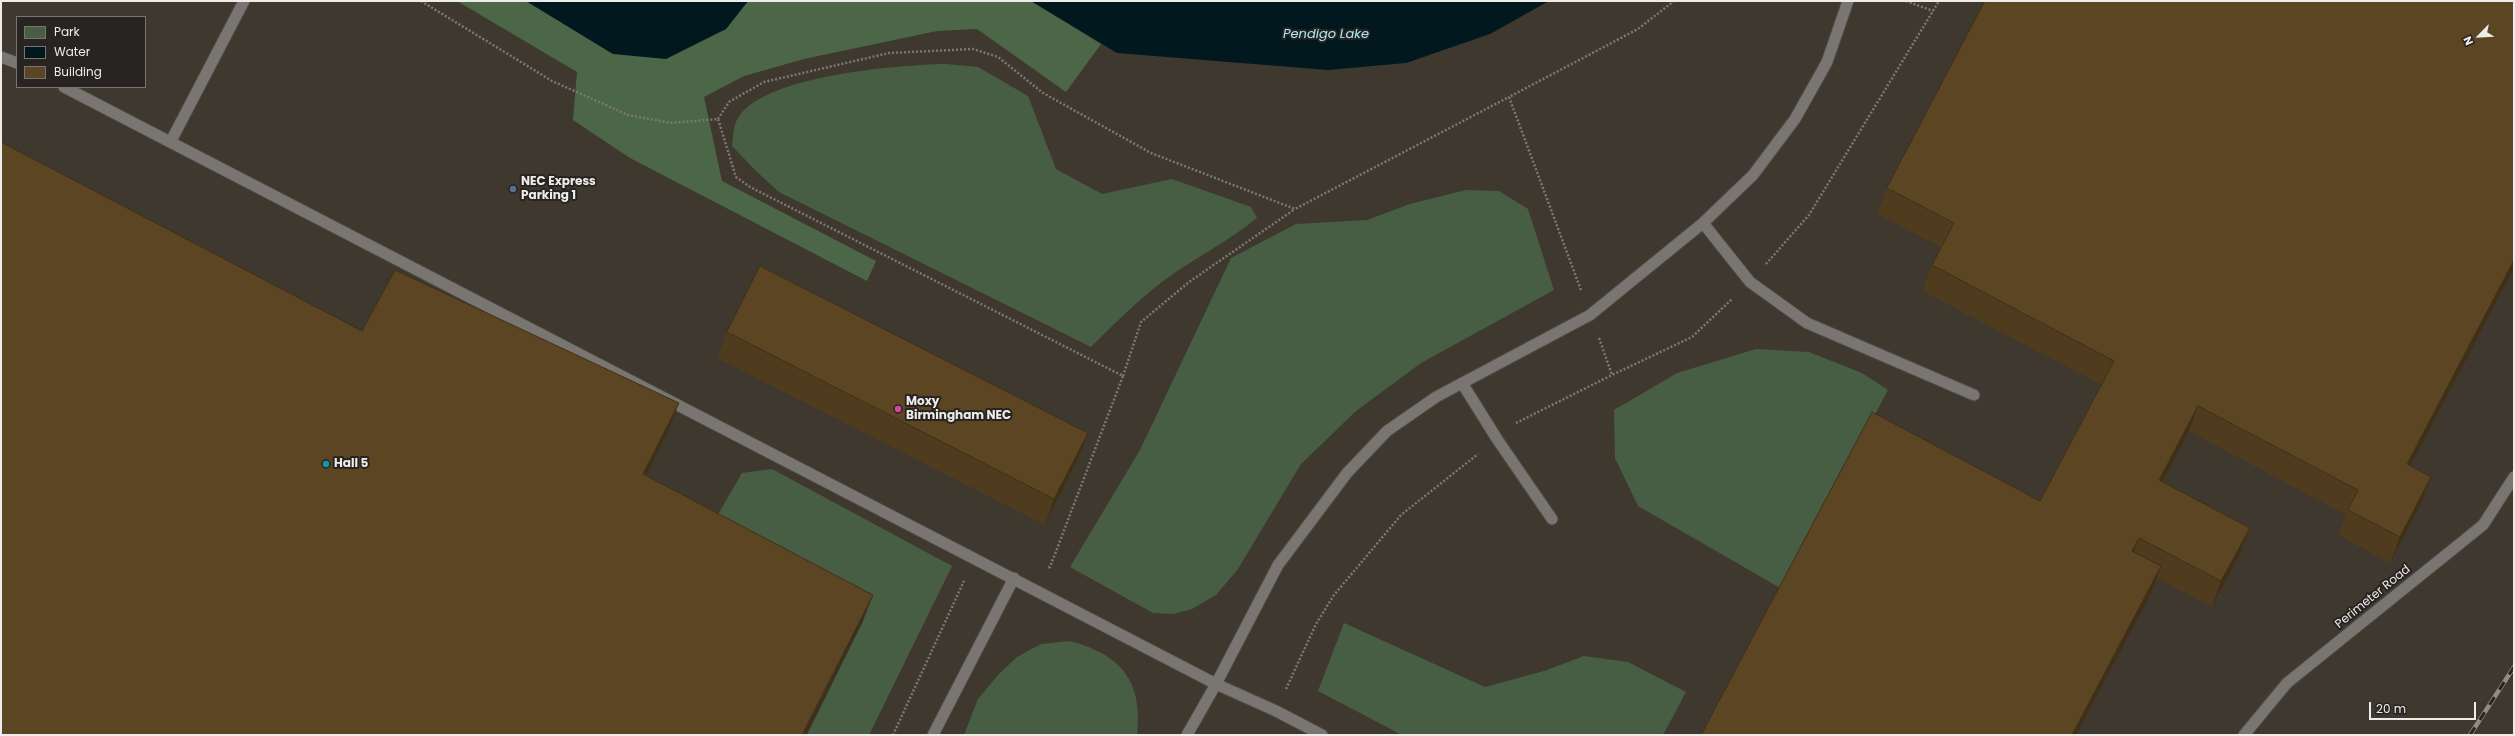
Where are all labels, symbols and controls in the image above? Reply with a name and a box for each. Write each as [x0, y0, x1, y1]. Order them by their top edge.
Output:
legend [16, 16, 146, 88]
north arrow [2459, 16, 2499, 56]
text: Park [54, 23, 80, 40]
water label: Pendigo Lake [1283, 27, 1369, 43]
text: N [2459, 34, 2477, 48]
text: Water [54, 43, 90, 60]
text: Building [54, 63, 102, 80]
place label: NEC Express Parking 1 [521, 175, 596, 203]
marker: NEC Express Parking 1 [508, 184, 518, 194]
place label: Moxy Birmingham NEC [906, 395, 1011, 423]
marker: Moxy Birmingham NEC [893, 404, 903, 414]
place label: Hall 5 [334, 457, 368, 471]
marker: Hall 5 [321, 459, 331, 469]
street label: Perimeter Road [2333, 562, 2413, 632]
scale bar [2371, 694, 2478, 720]
text: 20 m [2376, 700, 2406, 717]

